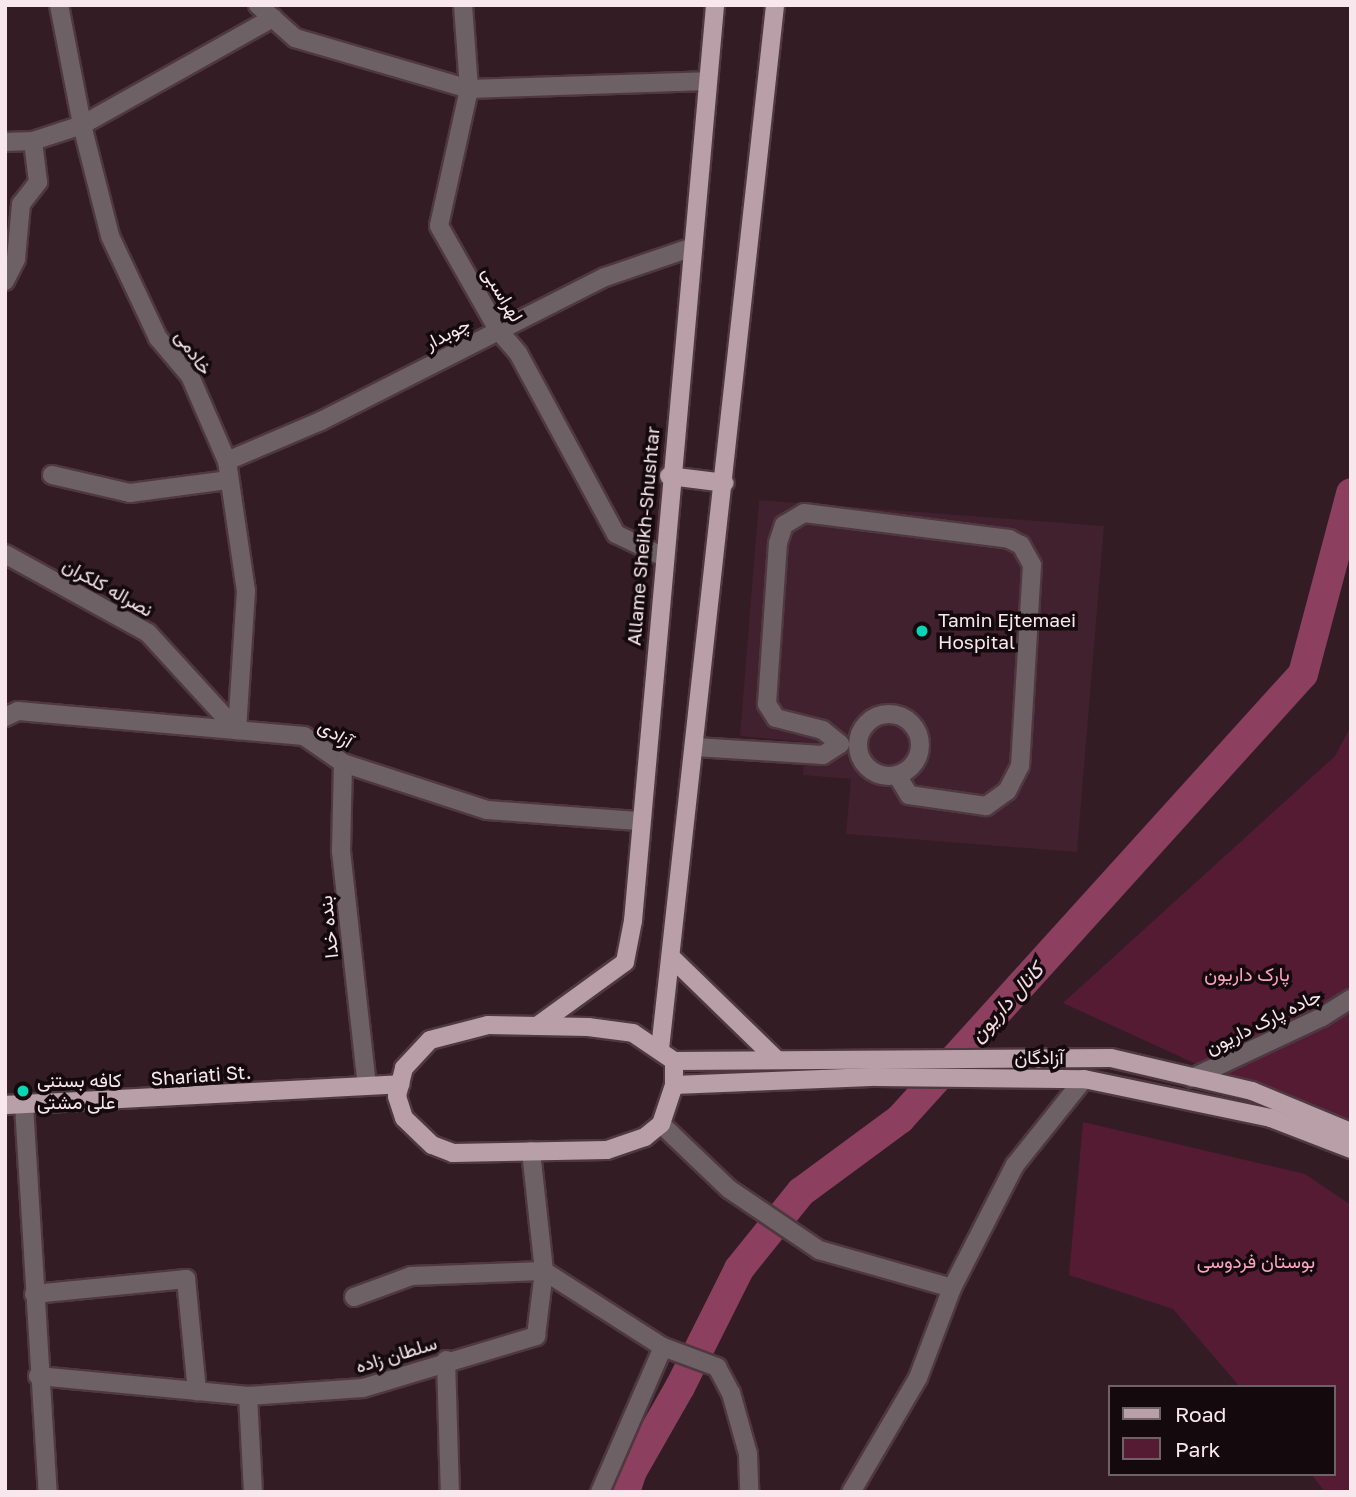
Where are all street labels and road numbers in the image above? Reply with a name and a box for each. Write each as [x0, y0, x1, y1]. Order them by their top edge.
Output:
street label: لهراسبی [478, 262, 528, 326]
street label: چوبدار [421, 312, 473, 354]
street label: خادمی [170, 325, 218, 379]
street label: Allame Sheikh-Shushtar [622, 425, 664, 647]
street label: نصراله کلکران [59, 553, 157, 621]
street label: آزادی [314, 714, 358, 752]
street label: بنده خدا [313, 895, 343, 959]
street label: جاده پارک داریون [1202, 983, 1324, 1059]
street label: آزادگان [1014, 1046, 1064, 1068]
street label: Shariati St. [150, 1060, 252, 1090]
street label: سلطان زاده [353, 1331, 439, 1377]

